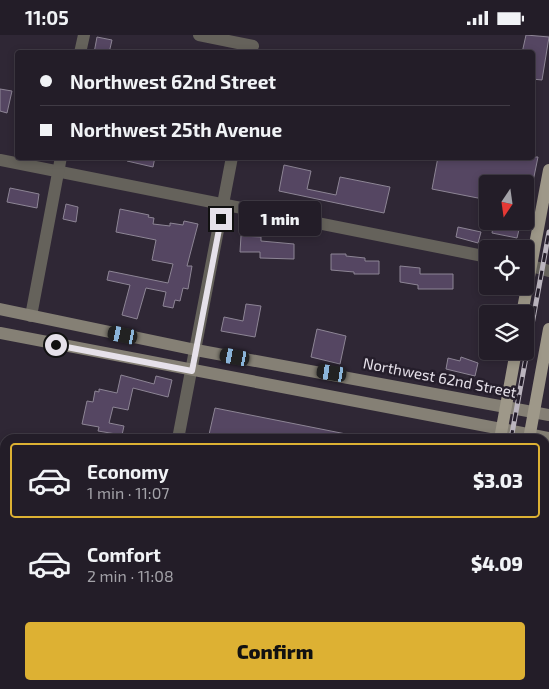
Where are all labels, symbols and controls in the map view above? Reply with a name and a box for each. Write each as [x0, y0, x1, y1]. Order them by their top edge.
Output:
text: 11:05 [25, 6, 69, 29]
text: Northwest 62nd Street [70, 70, 276, 93]
text: Northwest 25th Avenue [70, 118, 282, 141]
north arrow [479, 175, 534, 230]
map controls [479, 175, 534, 360]
callout: 1 min [238, 201, 321, 237]
route end [210, 208, 232, 230]
text: 1 min [260, 209, 300, 228]
button: locate [479, 240, 534, 295]
button: layers [479, 305, 534, 360]
car [106, 325, 139, 345]
route start [45, 334, 67, 356]
car [218, 347, 251, 367]
street label: Northwest 62nd Street [362, 353, 519, 401]
car [316, 363, 347, 383]
icon: car [27, 458, 72, 503]
text: Economy [87, 460, 169, 483]
text: $3.03 [473, 469, 523, 492]
text: 1 min · 11:07 [87, 483, 169, 502]
icon: car [27, 541, 72, 586]
text: Comfort [87, 543, 161, 566]
text: $4.09 [471, 552, 523, 575]
text: 2 min · 11:08 [87, 566, 174, 585]
button: Confirm [25, 622, 525, 680]

